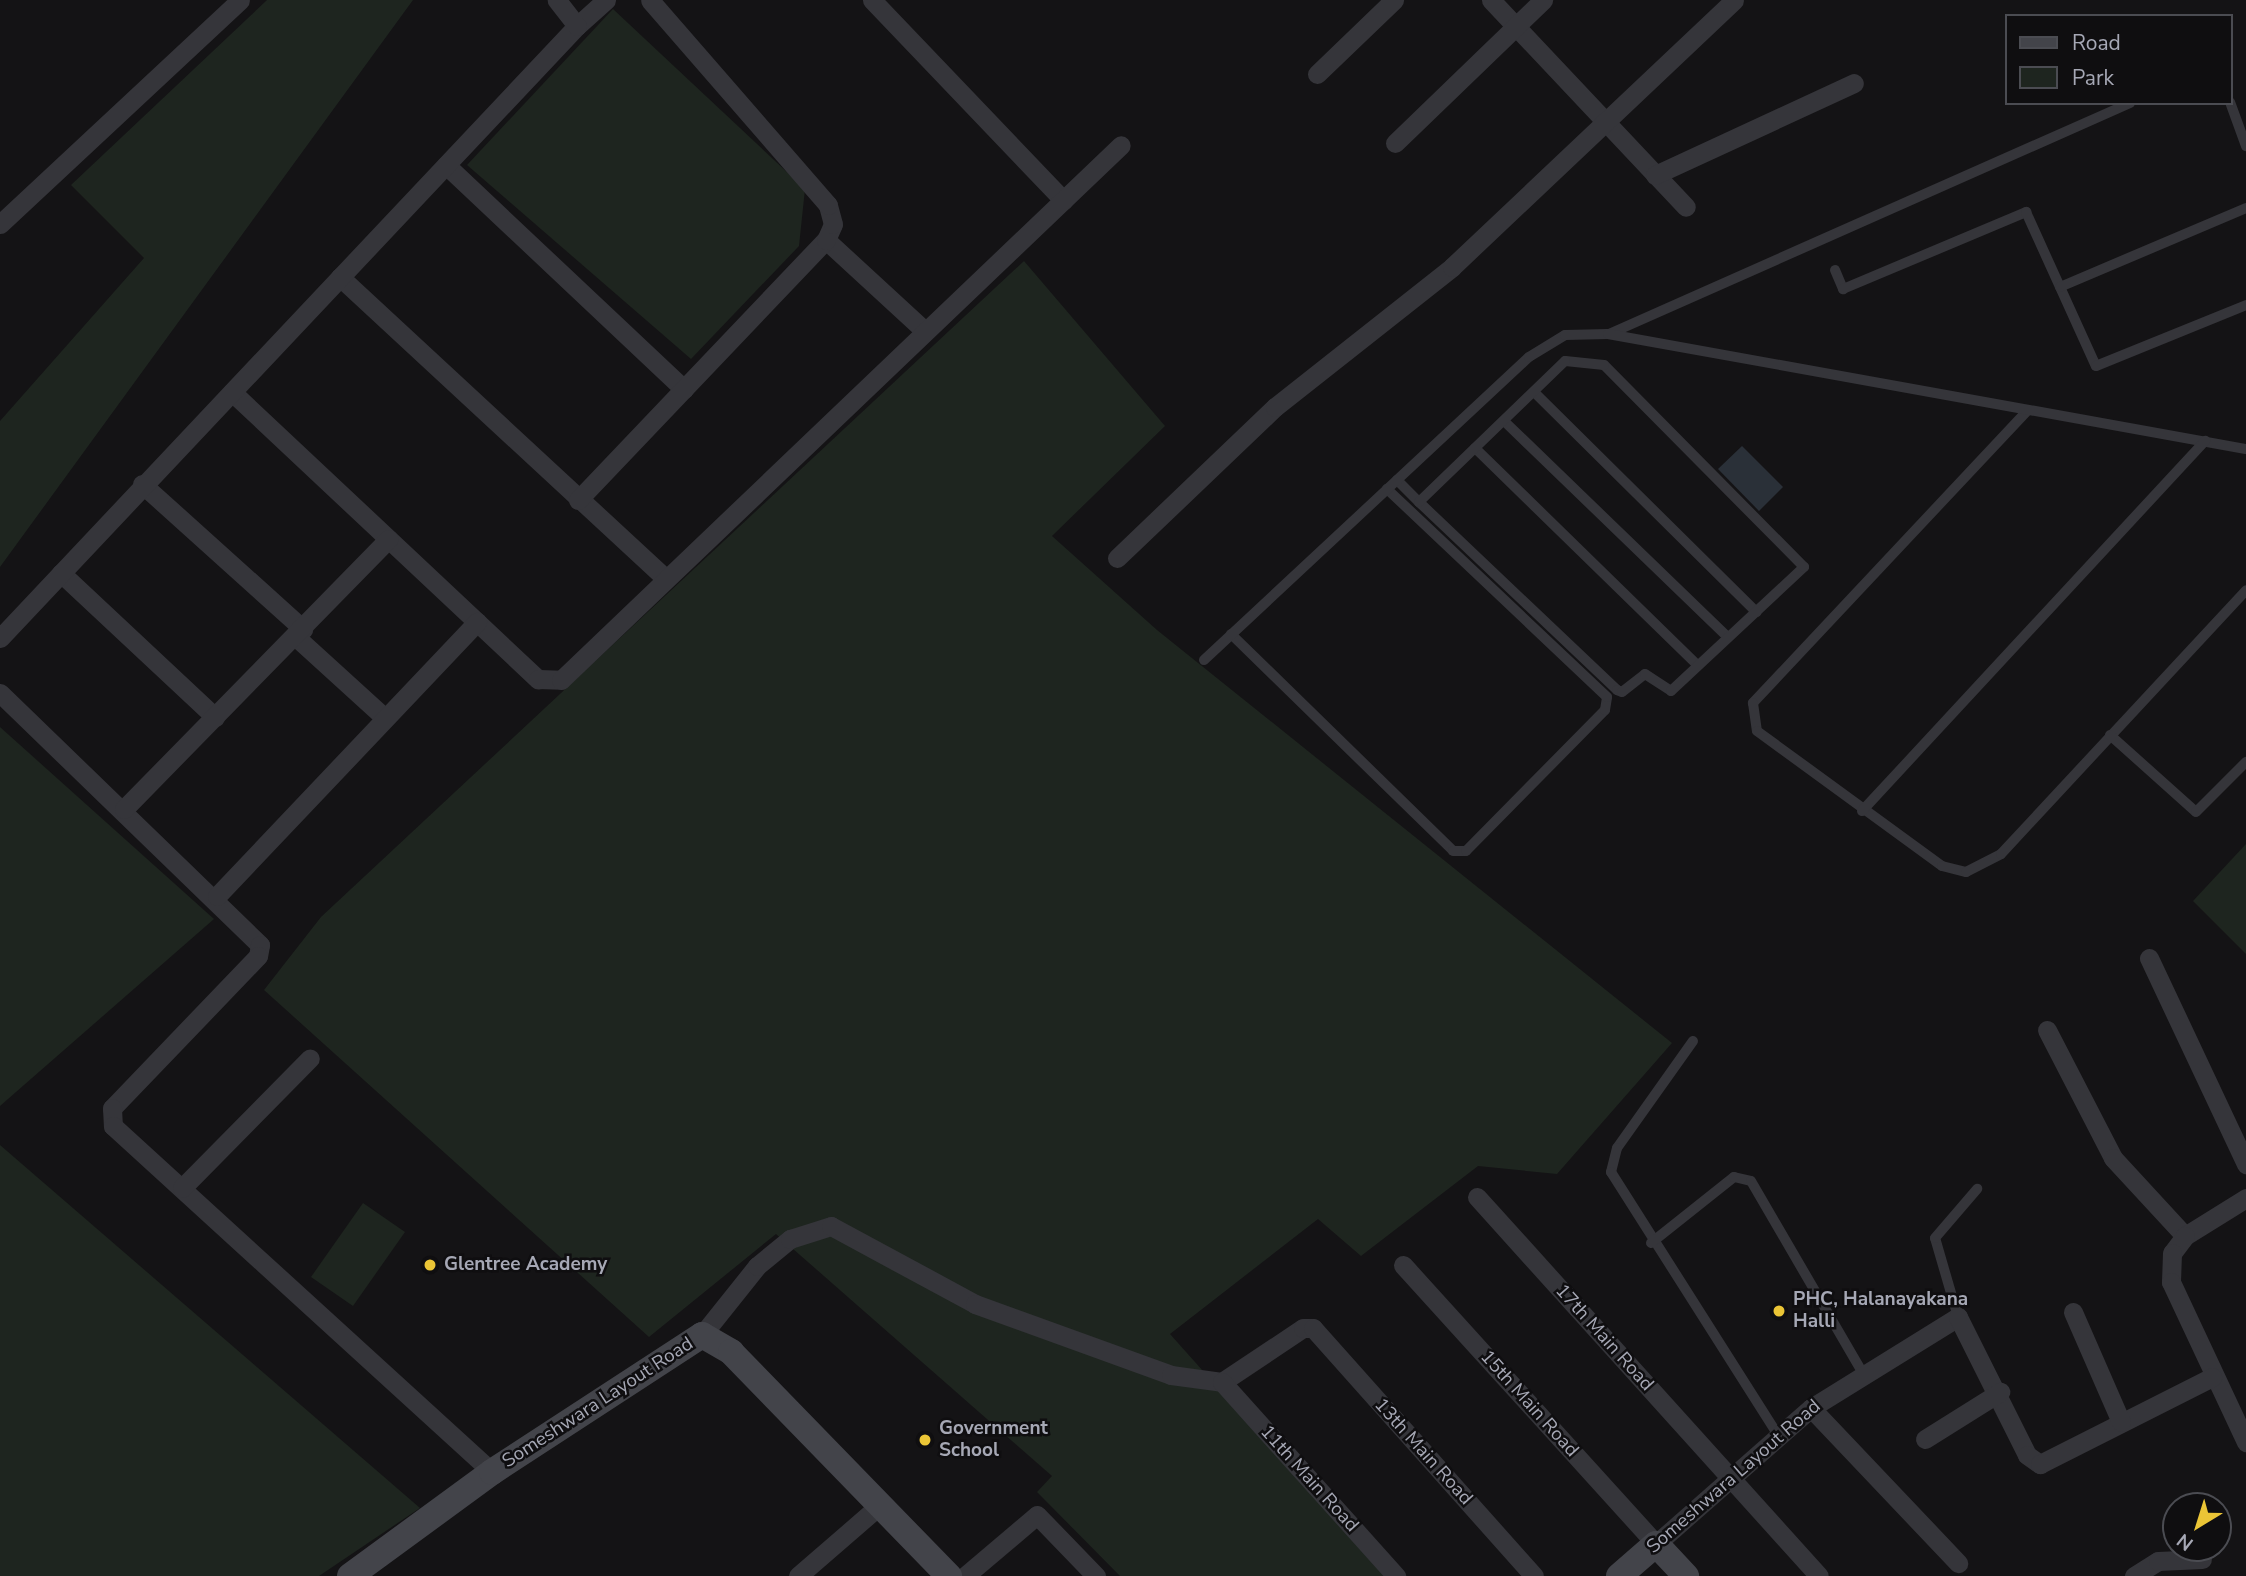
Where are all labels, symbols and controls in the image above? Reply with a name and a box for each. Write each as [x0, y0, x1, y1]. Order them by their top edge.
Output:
legend [2004, 14, 2232, 105]
text: Road [2072, 29, 2121, 57]
text: Park [2072, 64, 2114, 92]
place label: Glentree Academy [444, 1254, 607, 1276]
marker: Glentree Academy [422, 1257, 438, 1273]
street label: 17th Main Road [1550, 1280, 1658, 1396]
place label: PHC, Halanayakana Halli [1793, 1289, 1968, 1333]
marker: PHC, Halanayakana Halli [1771, 1303, 1787, 1319]
street label: Someshwara Layout Road [498, 1333, 698, 1473]
street label: 15th Main Road [1475, 1346, 1583, 1462]
street label: 13th Main Road [1369, 1394, 1477, 1510]
street label: Someshwara Layout Road [1642, 1395, 1826, 1559]
place label: Government School [939, 1418, 1048, 1462]
street label: 11th Main Road [1255, 1421, 1363, 1537]
marker: Government School [917, 1432, 933, 1448]
north arrow [2162, 1492, 2232, 1562]
text: N [2172, 1527, 2199, 1557]

